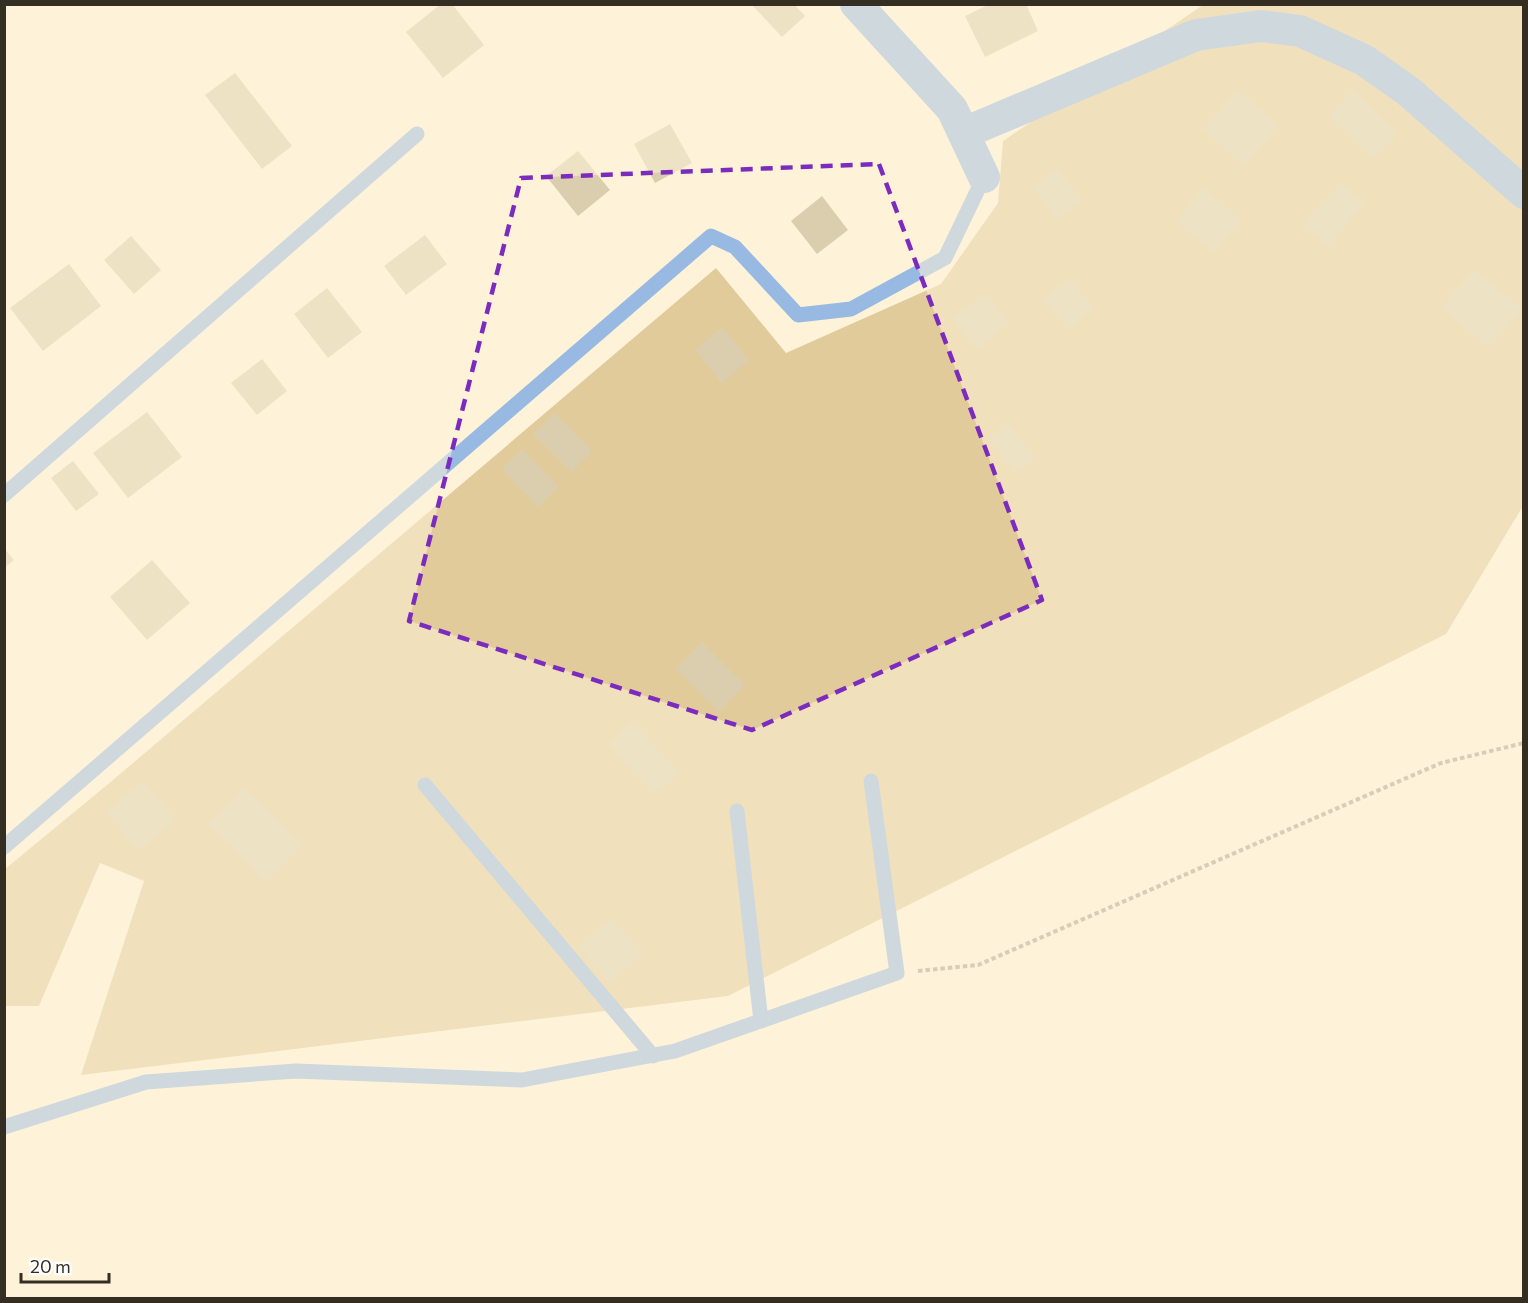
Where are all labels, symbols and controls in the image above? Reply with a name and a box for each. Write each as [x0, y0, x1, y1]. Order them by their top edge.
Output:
scale bar [21, 1246, 110, 1284]
text: 20 m [30, 1255, 71, 1277]

